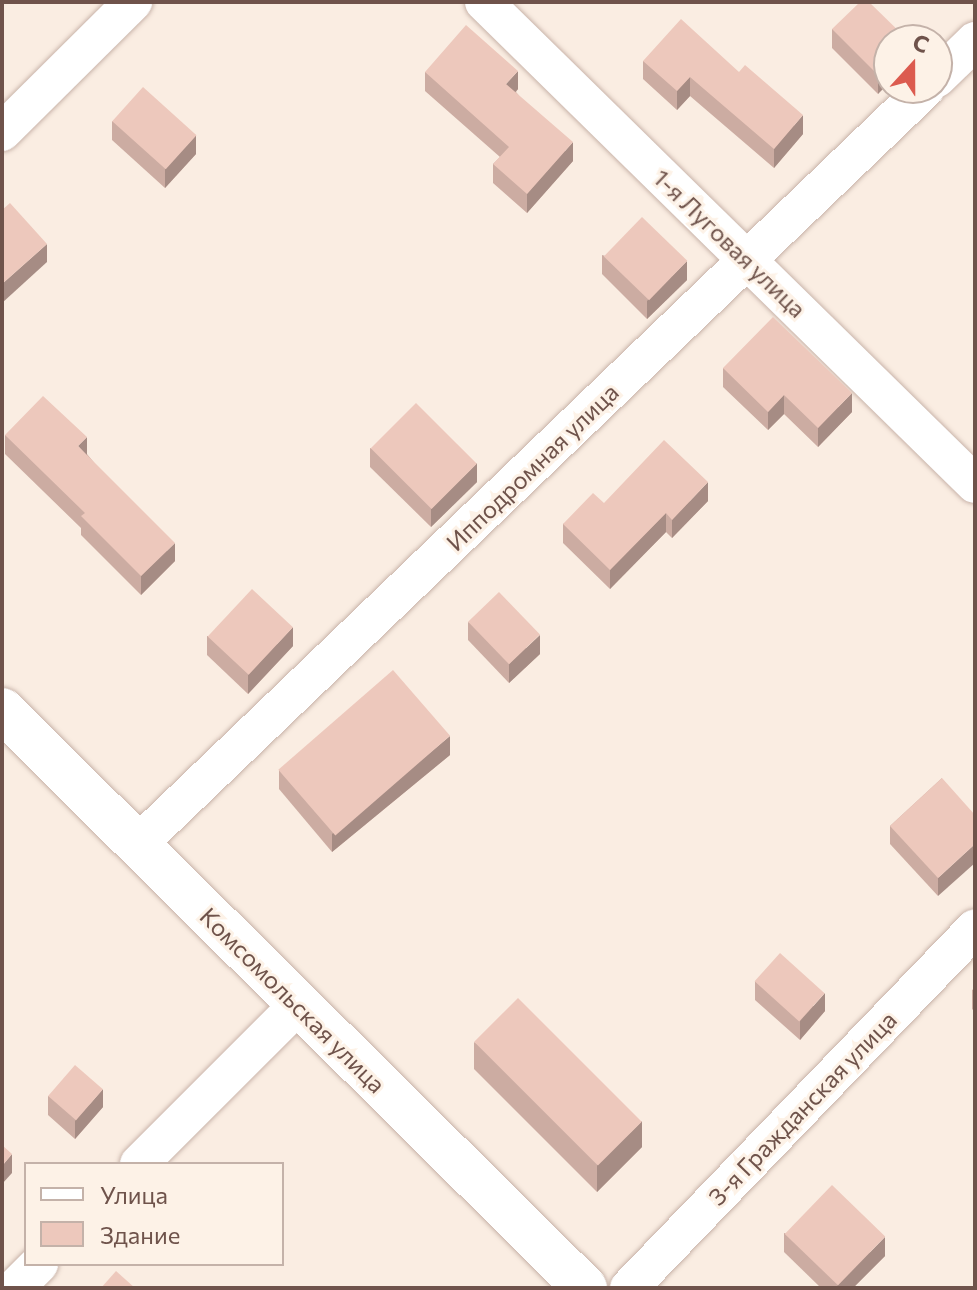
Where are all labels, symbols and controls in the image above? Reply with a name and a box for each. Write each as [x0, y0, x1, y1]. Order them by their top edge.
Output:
north arrow [873, 24, 953, 104]
text: С [909, 28, 933, 58]
street label: 1-я Луговая улица [648, 163, 812, 323]
street label: Ипподромная улица [440, 377, 624, 557]
street label: Комсомольская улица [194, 901, 392, 1099]
street label: 3-я Гражданская улица [702, 1005, 902, 1211]
legend [24, 1162, 284, 1266]
text: Улица [100, 1180, 168, 1209]
text: Здание [100, 1220, 180, 1249]

